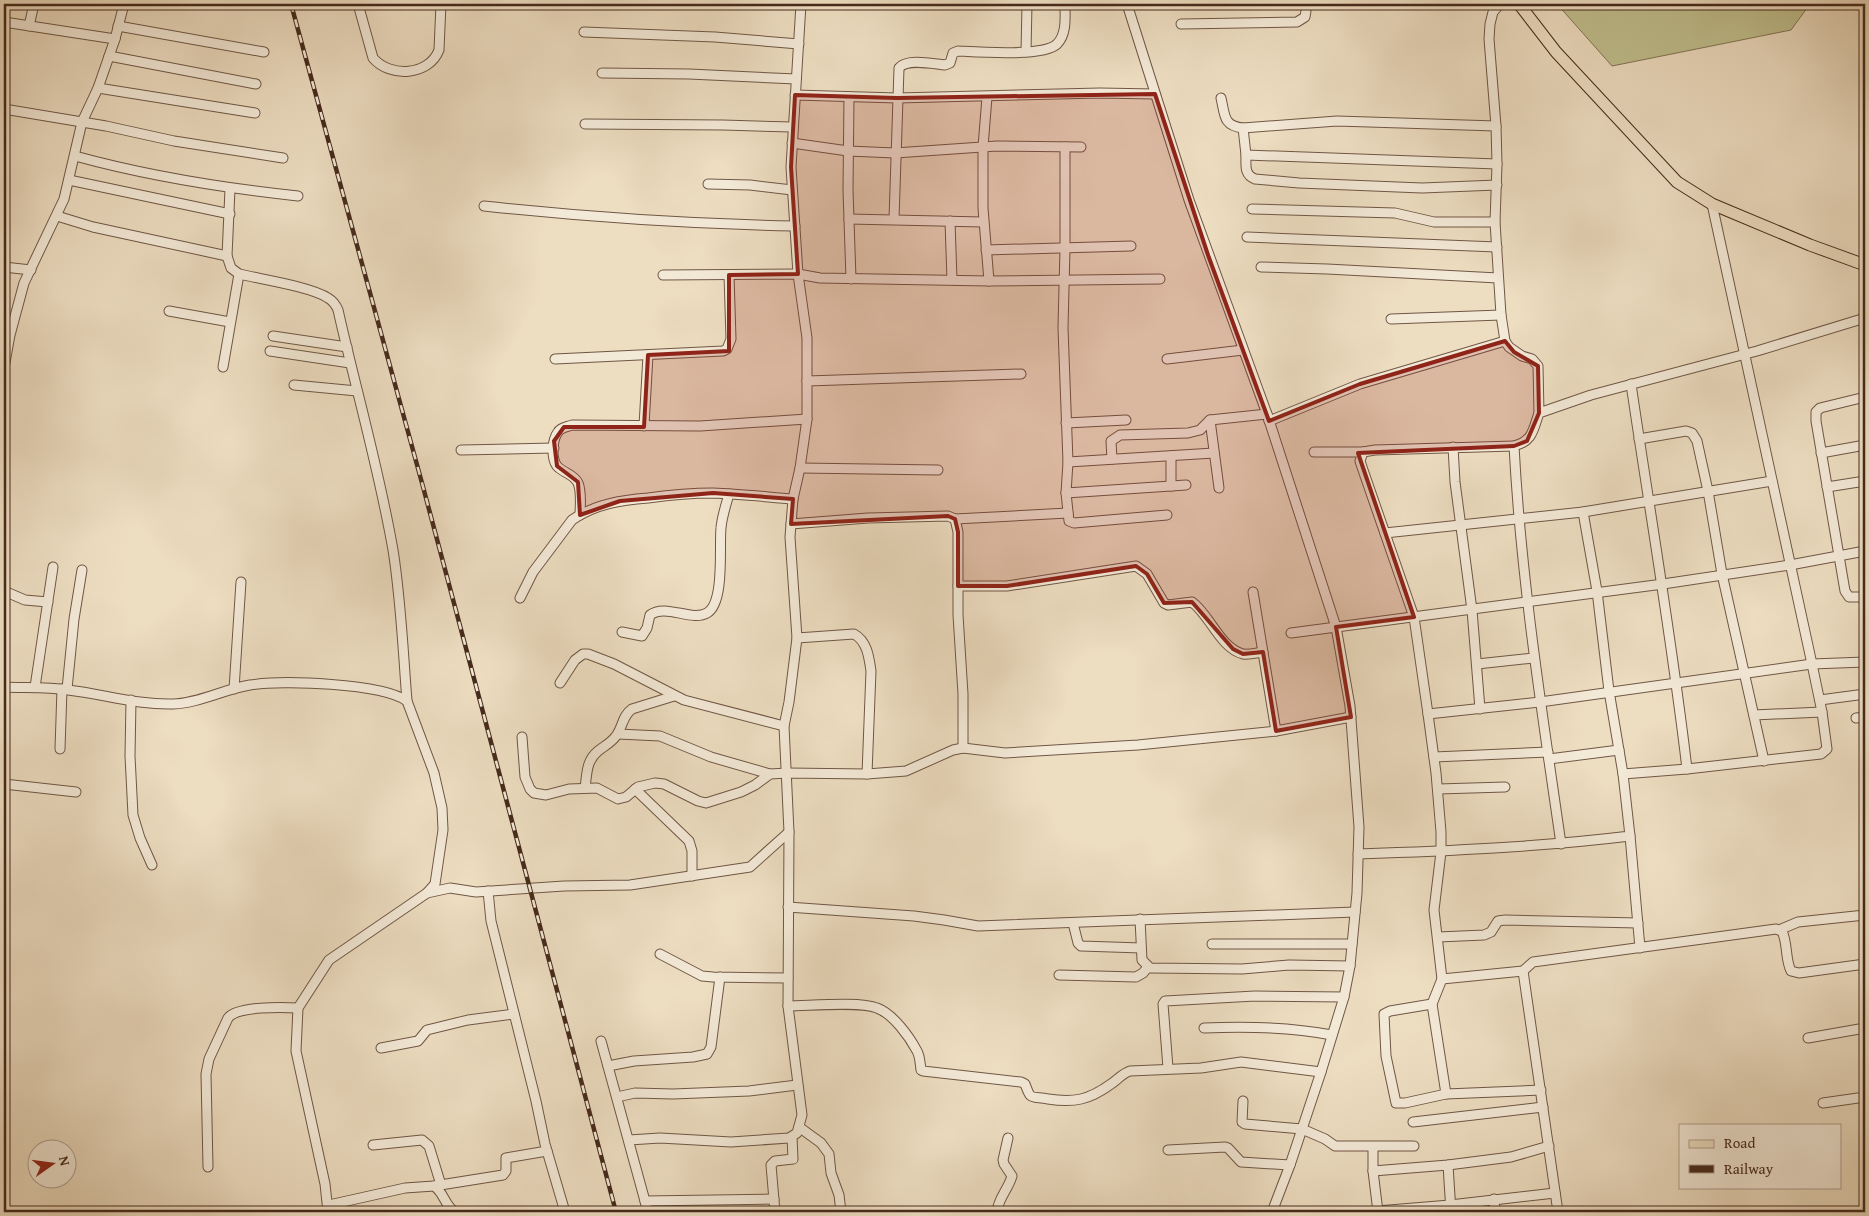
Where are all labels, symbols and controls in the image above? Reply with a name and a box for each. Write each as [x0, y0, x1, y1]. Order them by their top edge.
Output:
legend [1679, 1124, 1842, 1188]
text: Road [1724, 1132, 1755, 1153]
north arrow [28, 1138, 78, 1188]
text: N [54, 1154, 76, 1168]
text: Railway [1724, 1158, 1774, 1179]

